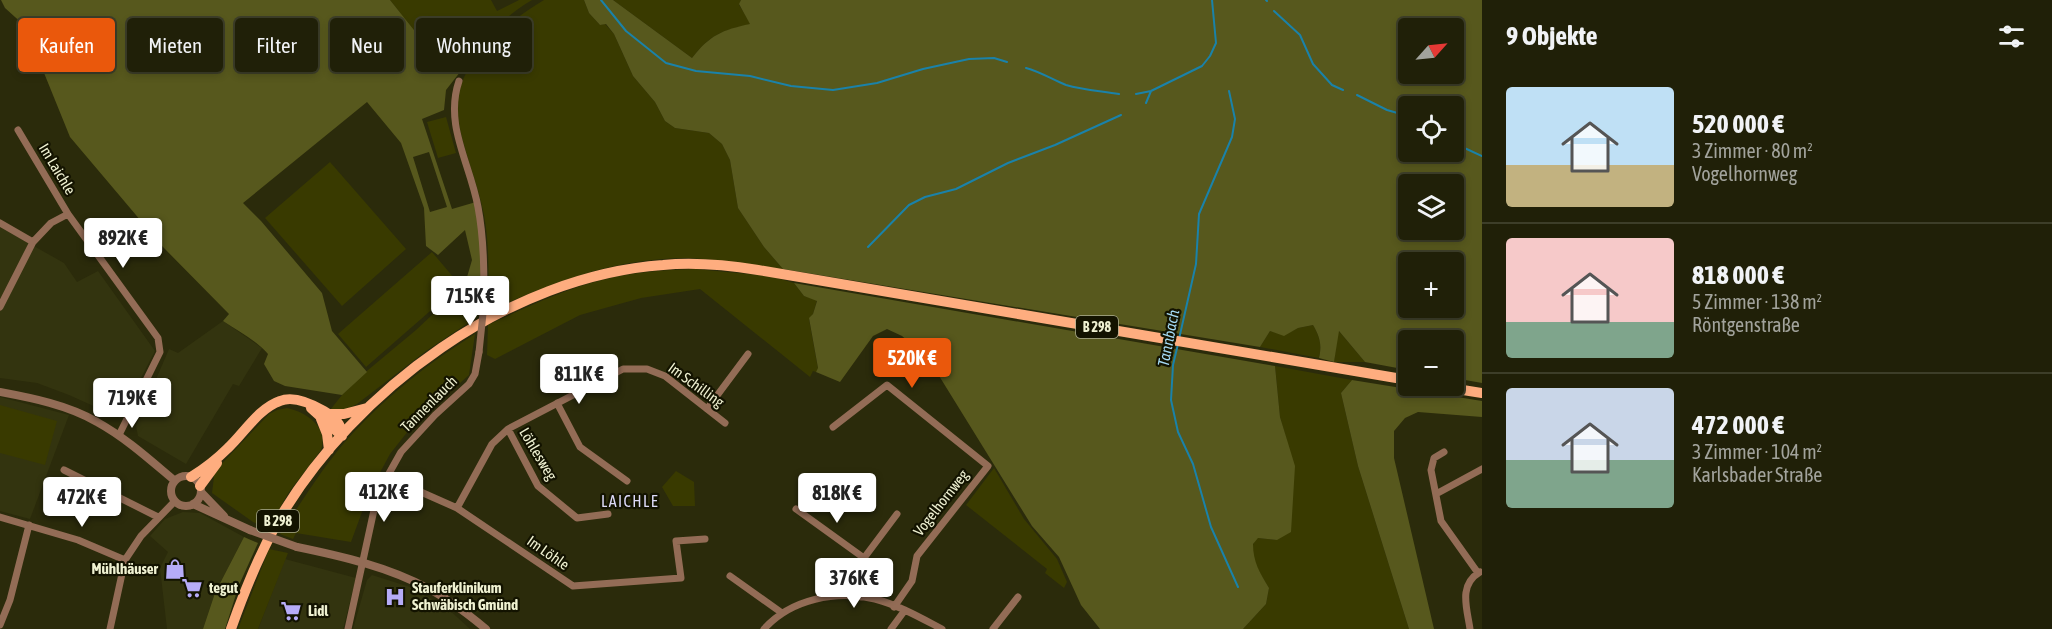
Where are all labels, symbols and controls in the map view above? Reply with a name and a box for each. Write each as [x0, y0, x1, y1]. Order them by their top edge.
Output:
chip: Kaufen [18, 18, 115, 72]
chip: Mieten [127, 18, 223, 72]
chip: Filter [235, 18, 318, 72]
chip: Neu [330, 18, 404, 72]
chip: Wohnung [416, 18, 532, 72]
north arrow [1398, 18, 1464, 84]
map controls [1398, 18, 1464, 396]
icon: filters [1995, 20, 2028, 53]
text: 9 Objekte [1506, 21, 1598, 51]
button: locate [1398, 96, 1464, 162]
text: 520 000 € [1692, 109, 1784, 139]
icon: home [1554, 111, 1626, 183]
text: 3 Zimmer · 80 m² [1692, 139, 1813, 162]
street label: Im Laichle [36, 140, 79, 197]
text: Vogelhornweg [1692, 162, 1797, 185]
button: layers [1398, 174, 1464, 240]
pin: 892K € [74, 218, 172, 269]
text: 892K € [98, 226, 148, 249]
button: + [1398, 252, 1464, 318]
text: 818 000 € [1692, 260, 1784, 290]
icon: home [1554, 262, 1626, 334]
pin: 715K € [421, 276, 519, 327]
text: 715K € [445, 284, 495, 307]
text: 5 Zimmer · 138 m² [1692, 290, 1822, 313]
water label: Tannbach [1154, 308, 1182, 368]
text: Röntgenstraße [1692, 313, 1800, 336]
road number: B 298 [1076, 316, 1118, 338]
button: − [1398, 330, 1464, 396]
pin: 520K € [863, 338, 961, 389]
text: 520K € [887, 346, 937, 369]
pin: 811K € [530, 354, 628, 405]
street label: Im Schilling [665, 359, 728, 411]
text: 811K € [554, 362, 604, 385]
street label: Tannenlauch [397, 372, 460, 435]
pin: 719K € [83, 378, 181, 429]
text: 719K € [107, 386, 157, 409]
text: 472 000 € [1692, 410, 1784, 440]
icon: home [1554, 412, 1626, 484]
street label: Löhlesweg [516, 424, 561, 483]
text: 3 Zimmer · 104 m² [1692, 440, 1822, 463]
text: Karlsbader Straße [1692, 463, 1822, 486]
street label: Vogelhornweg [910, 466, 972, 539]
pin: 412K € [335, 472, 433, 523]
pin: 818K € [788, 473, 886, 524]
pin: 472K € [33, 477, 131, 528]
text: 412K € [359, 480, 409, 503]
text: 818K € [812, 481, 862, 504]
text: 472K € [57, 485, 107, 508]
district label: LAICHLE [601, 492, 659, 510]
road number: B 298 [257, 510, 299, 532]
street label: Im Löhle [524, 532, 573, 573]
shop icon: Mühlhäuser [163, 557, 187, 581]
pin: 376K € [805, 558, 903, 609]
place label: Mühlhäuser [91, 560, 159, 577]
text: 376K € [829, 566, 879, 589]
supermarket icon: tegut [180, 576, 204, 600]
place label: tegut [208, 579, 239, 596]
place label: Stauferklinikum Schwäbisch Gmünd [412, 579, 518, 613]
hospital icon: Stauferklinikum Schwäbisch Gmünd [383, 585, 407, 609]
supermarket icon: Lidl [279, 599, 303, 623]
place label: Lidl [308, 602, 329, 619]

